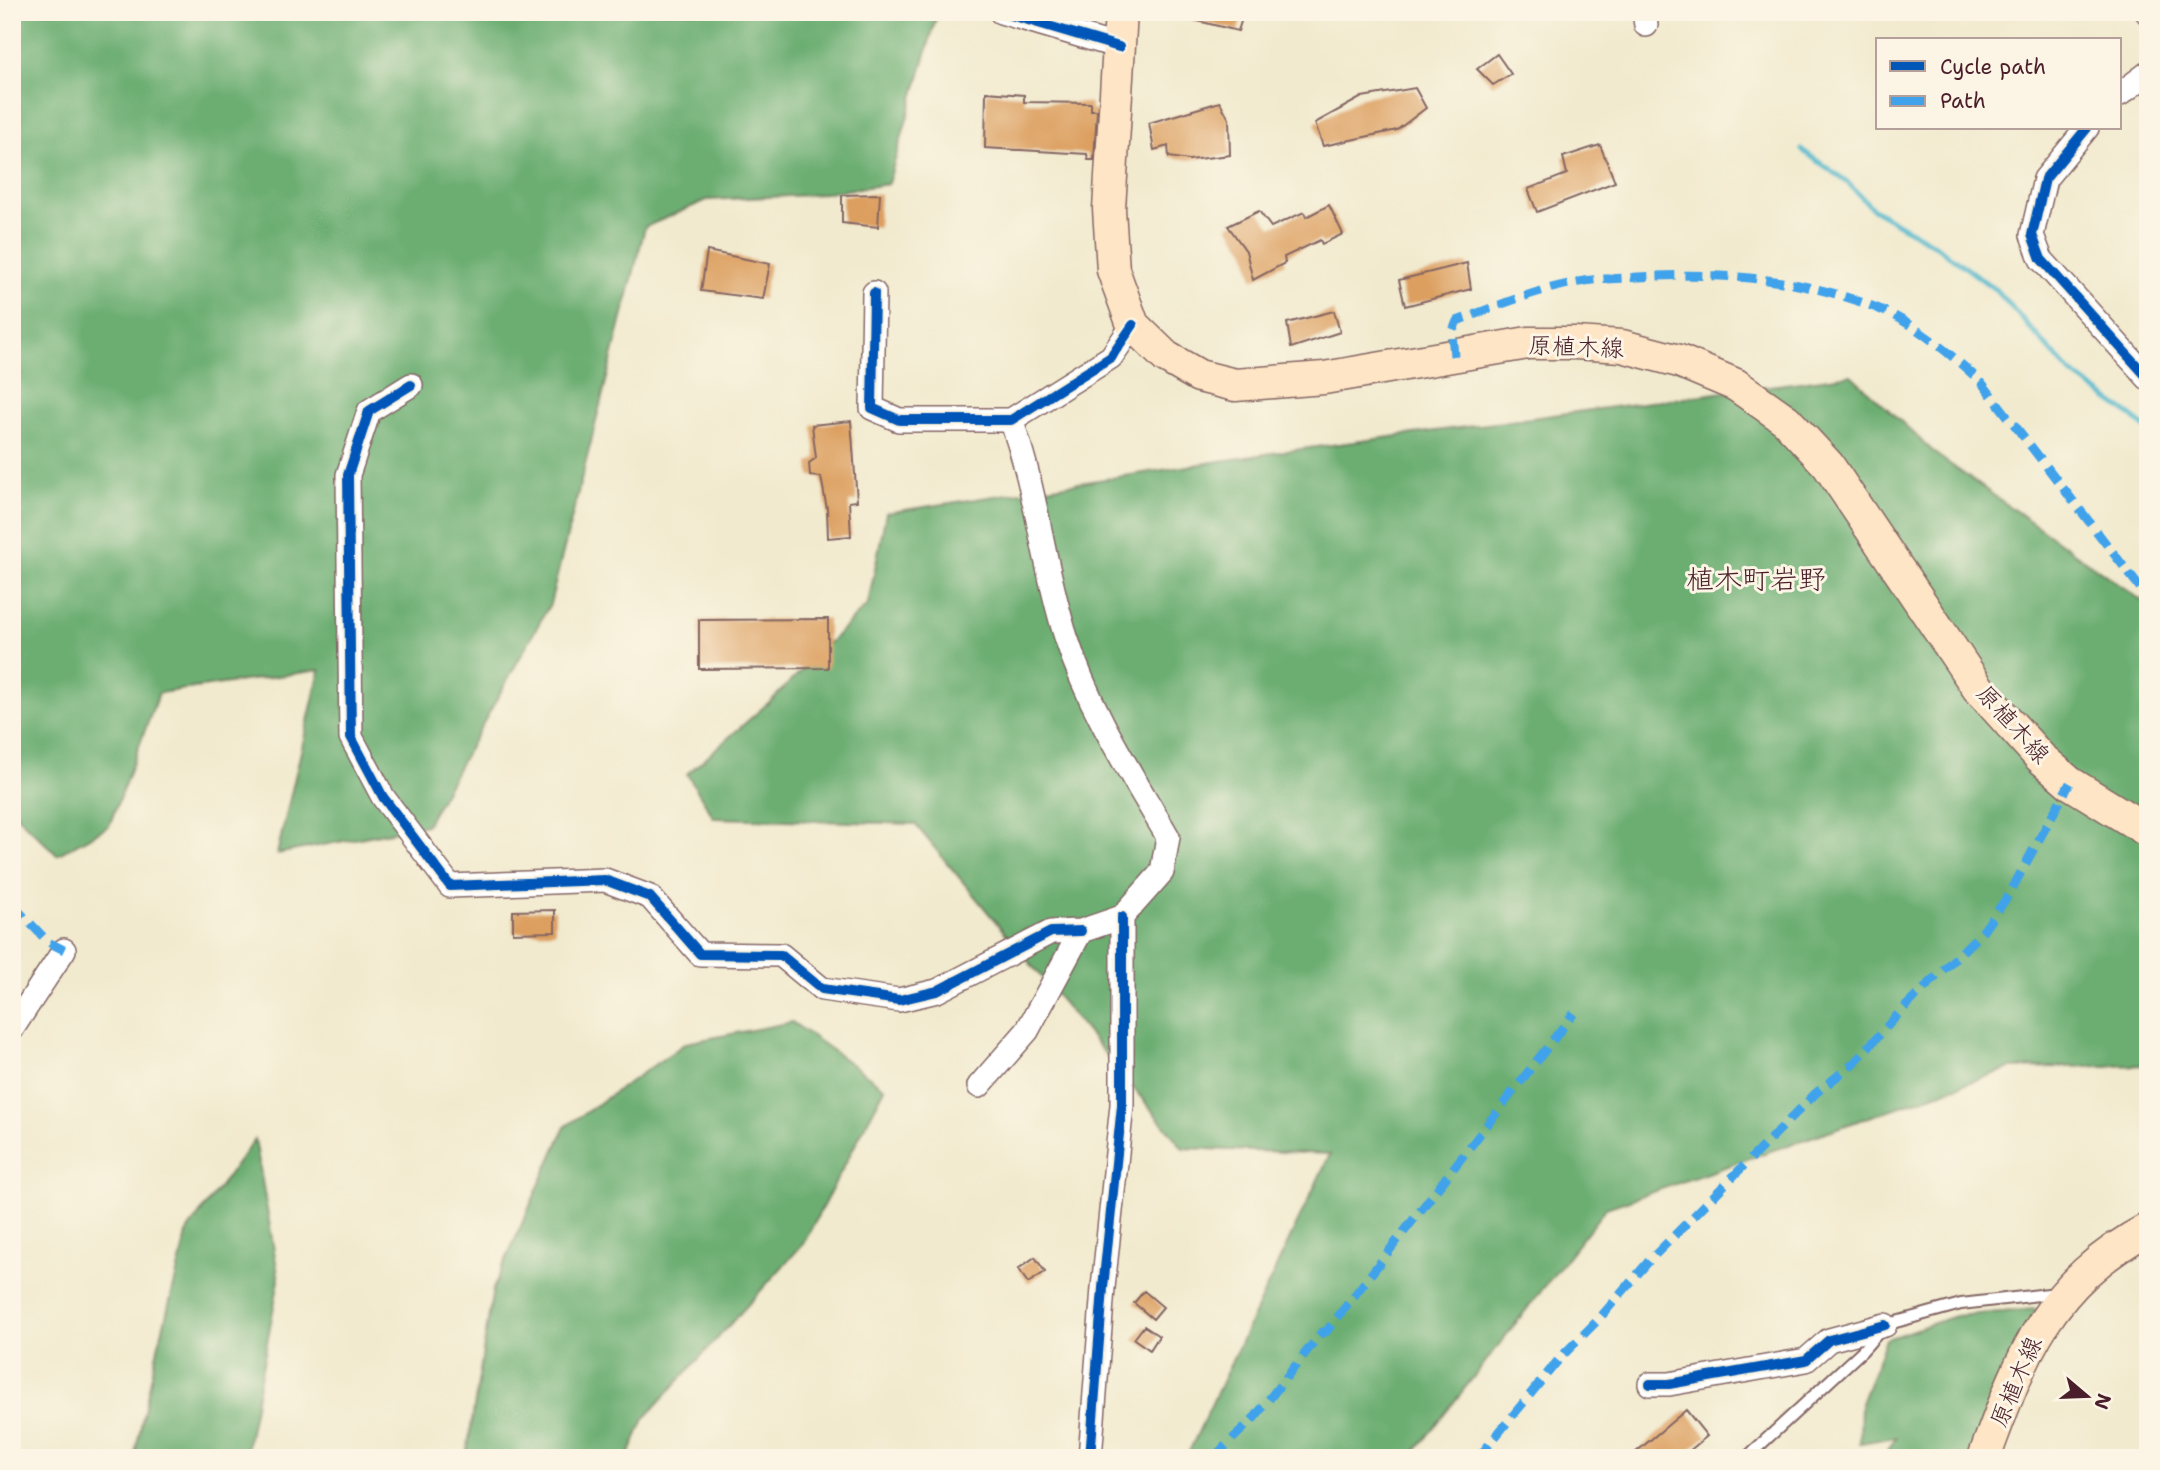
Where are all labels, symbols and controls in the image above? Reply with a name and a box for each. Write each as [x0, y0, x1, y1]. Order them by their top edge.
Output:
legend [1876, 38, 2122, 130]
text: Cycle path [1940, 53, 2046, 81]
text: Path [1940, 87, 1986, 115]
street label: 原植木線 [1527, 329, 1625, 365]
district label: 植木町岩野 [1686, 560, 1826, 598]
street label: 原植木線 [1969, 678, 2057, 770]
street label: 原植木線 [1983, 1332, 2049, 1432]
north arrow [2052, 1362, 2122, 1432]
text: N [2088, 1390, 2117, 1413]

